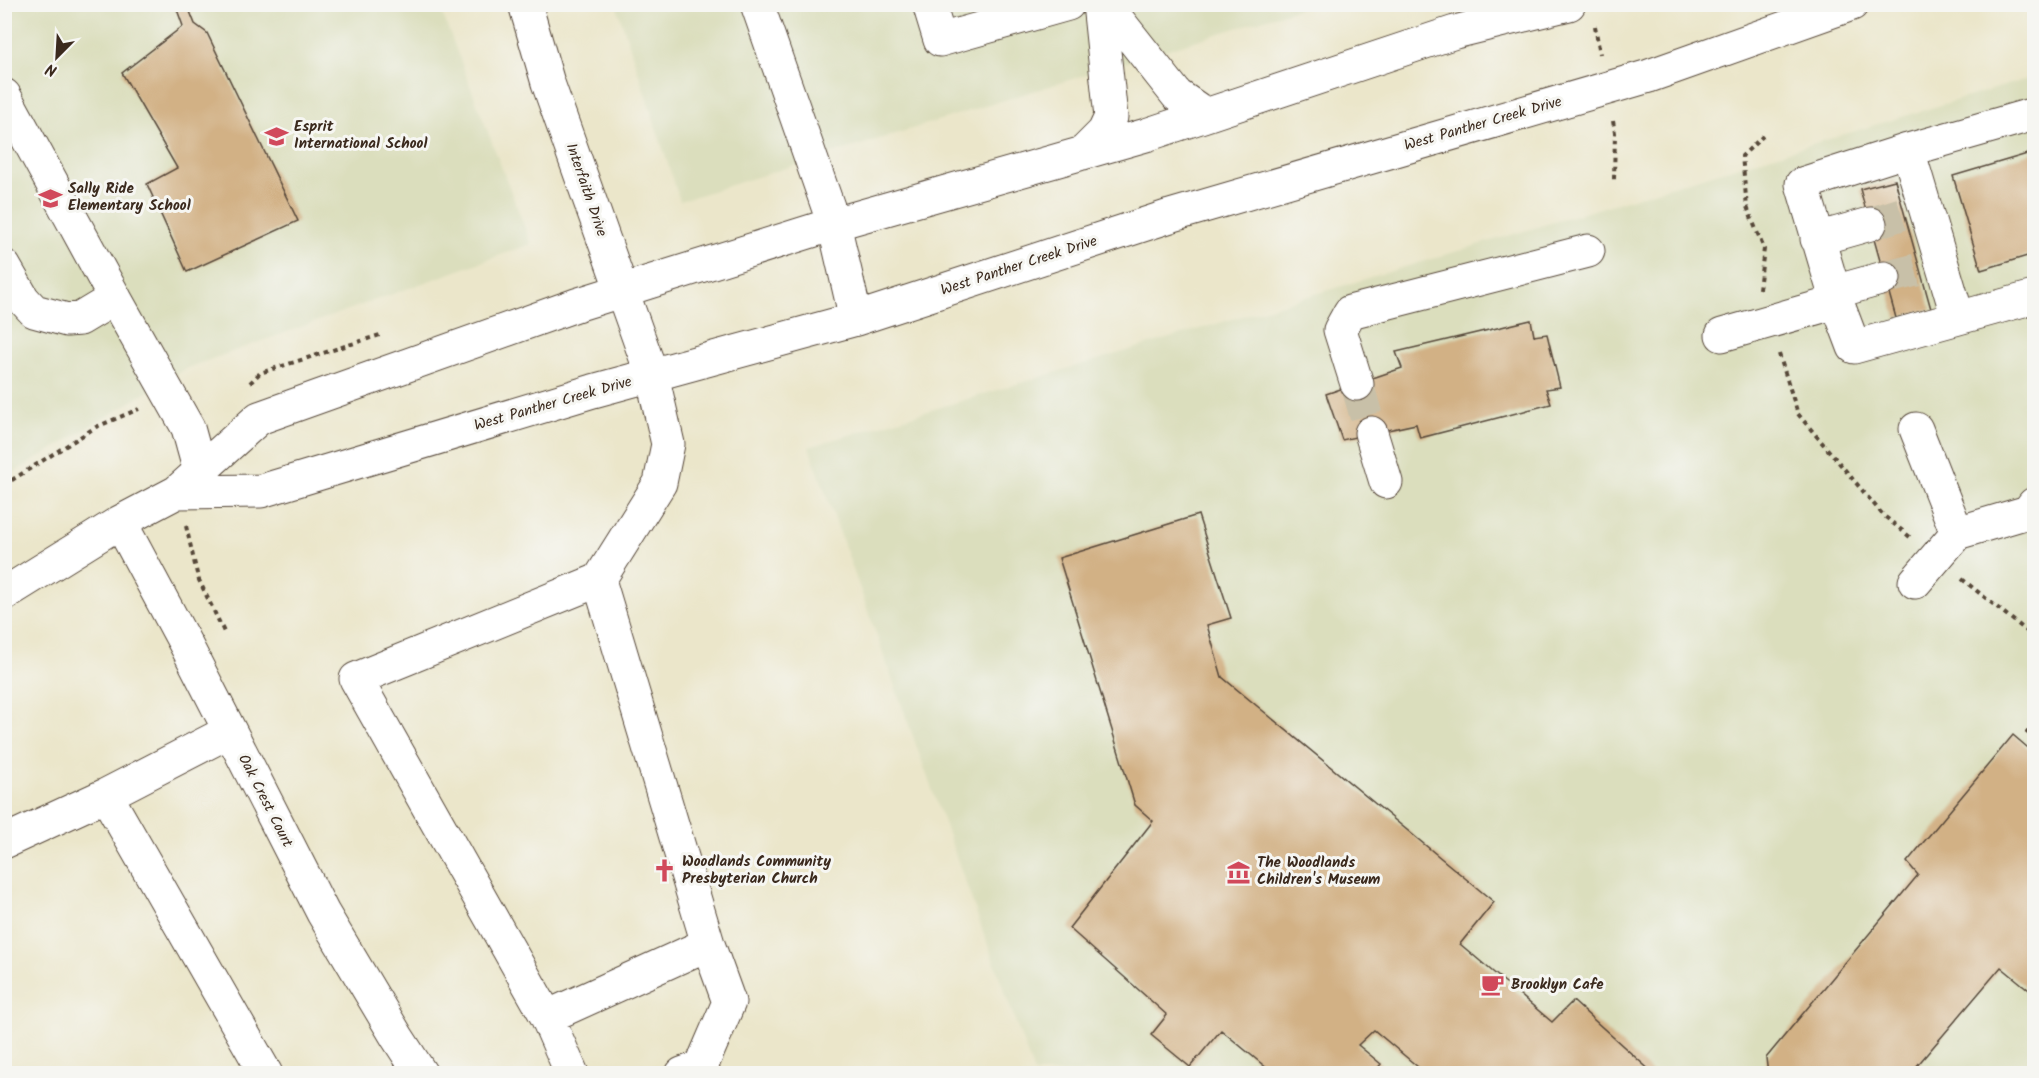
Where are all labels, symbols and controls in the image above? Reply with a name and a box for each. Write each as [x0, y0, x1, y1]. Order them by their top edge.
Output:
north arrow [27, 27, 87, 87]
text: N [42, 56, 61, 83]
street label: West Panther Creek Drive [1401, 90, 1565, 158]
place label: Esprit International School [294, 115, 427, 156]
school or university icon: Esprit International School [263, 123, 289, 149]
street label: Interfaith Drive [559, 140, 613, 240]
place label: Sally Ride Elementary School [68, 177, 191, 218]
school or university icon: Sally Ride Elementary School [37, 185, 63, 211]
street label: West Panther Creek Drive [938, 229, 1101, 303]
street label: West Panther Creek Drive [471, 370, 635, 438]
street label: Oak Crest Court [231, 750, 299, 852]
place label: Woodlands Community Presbyterian Church [682, 850, 831, 891]
place label: The Woodlands Children's Museum [1257, 851, 1380, 892]
church icon: Woodlands Community Presbyterian Church [651, 858, 677, 884]
museum icon: The Woodlands Children's Museum [1226, 859, 1252, 885]
cafe icon: Brooklyn Cafe [1480, 972, 1506, 998]
place label: Brooklyn Cafe [1511, 973, 1604, 997]

